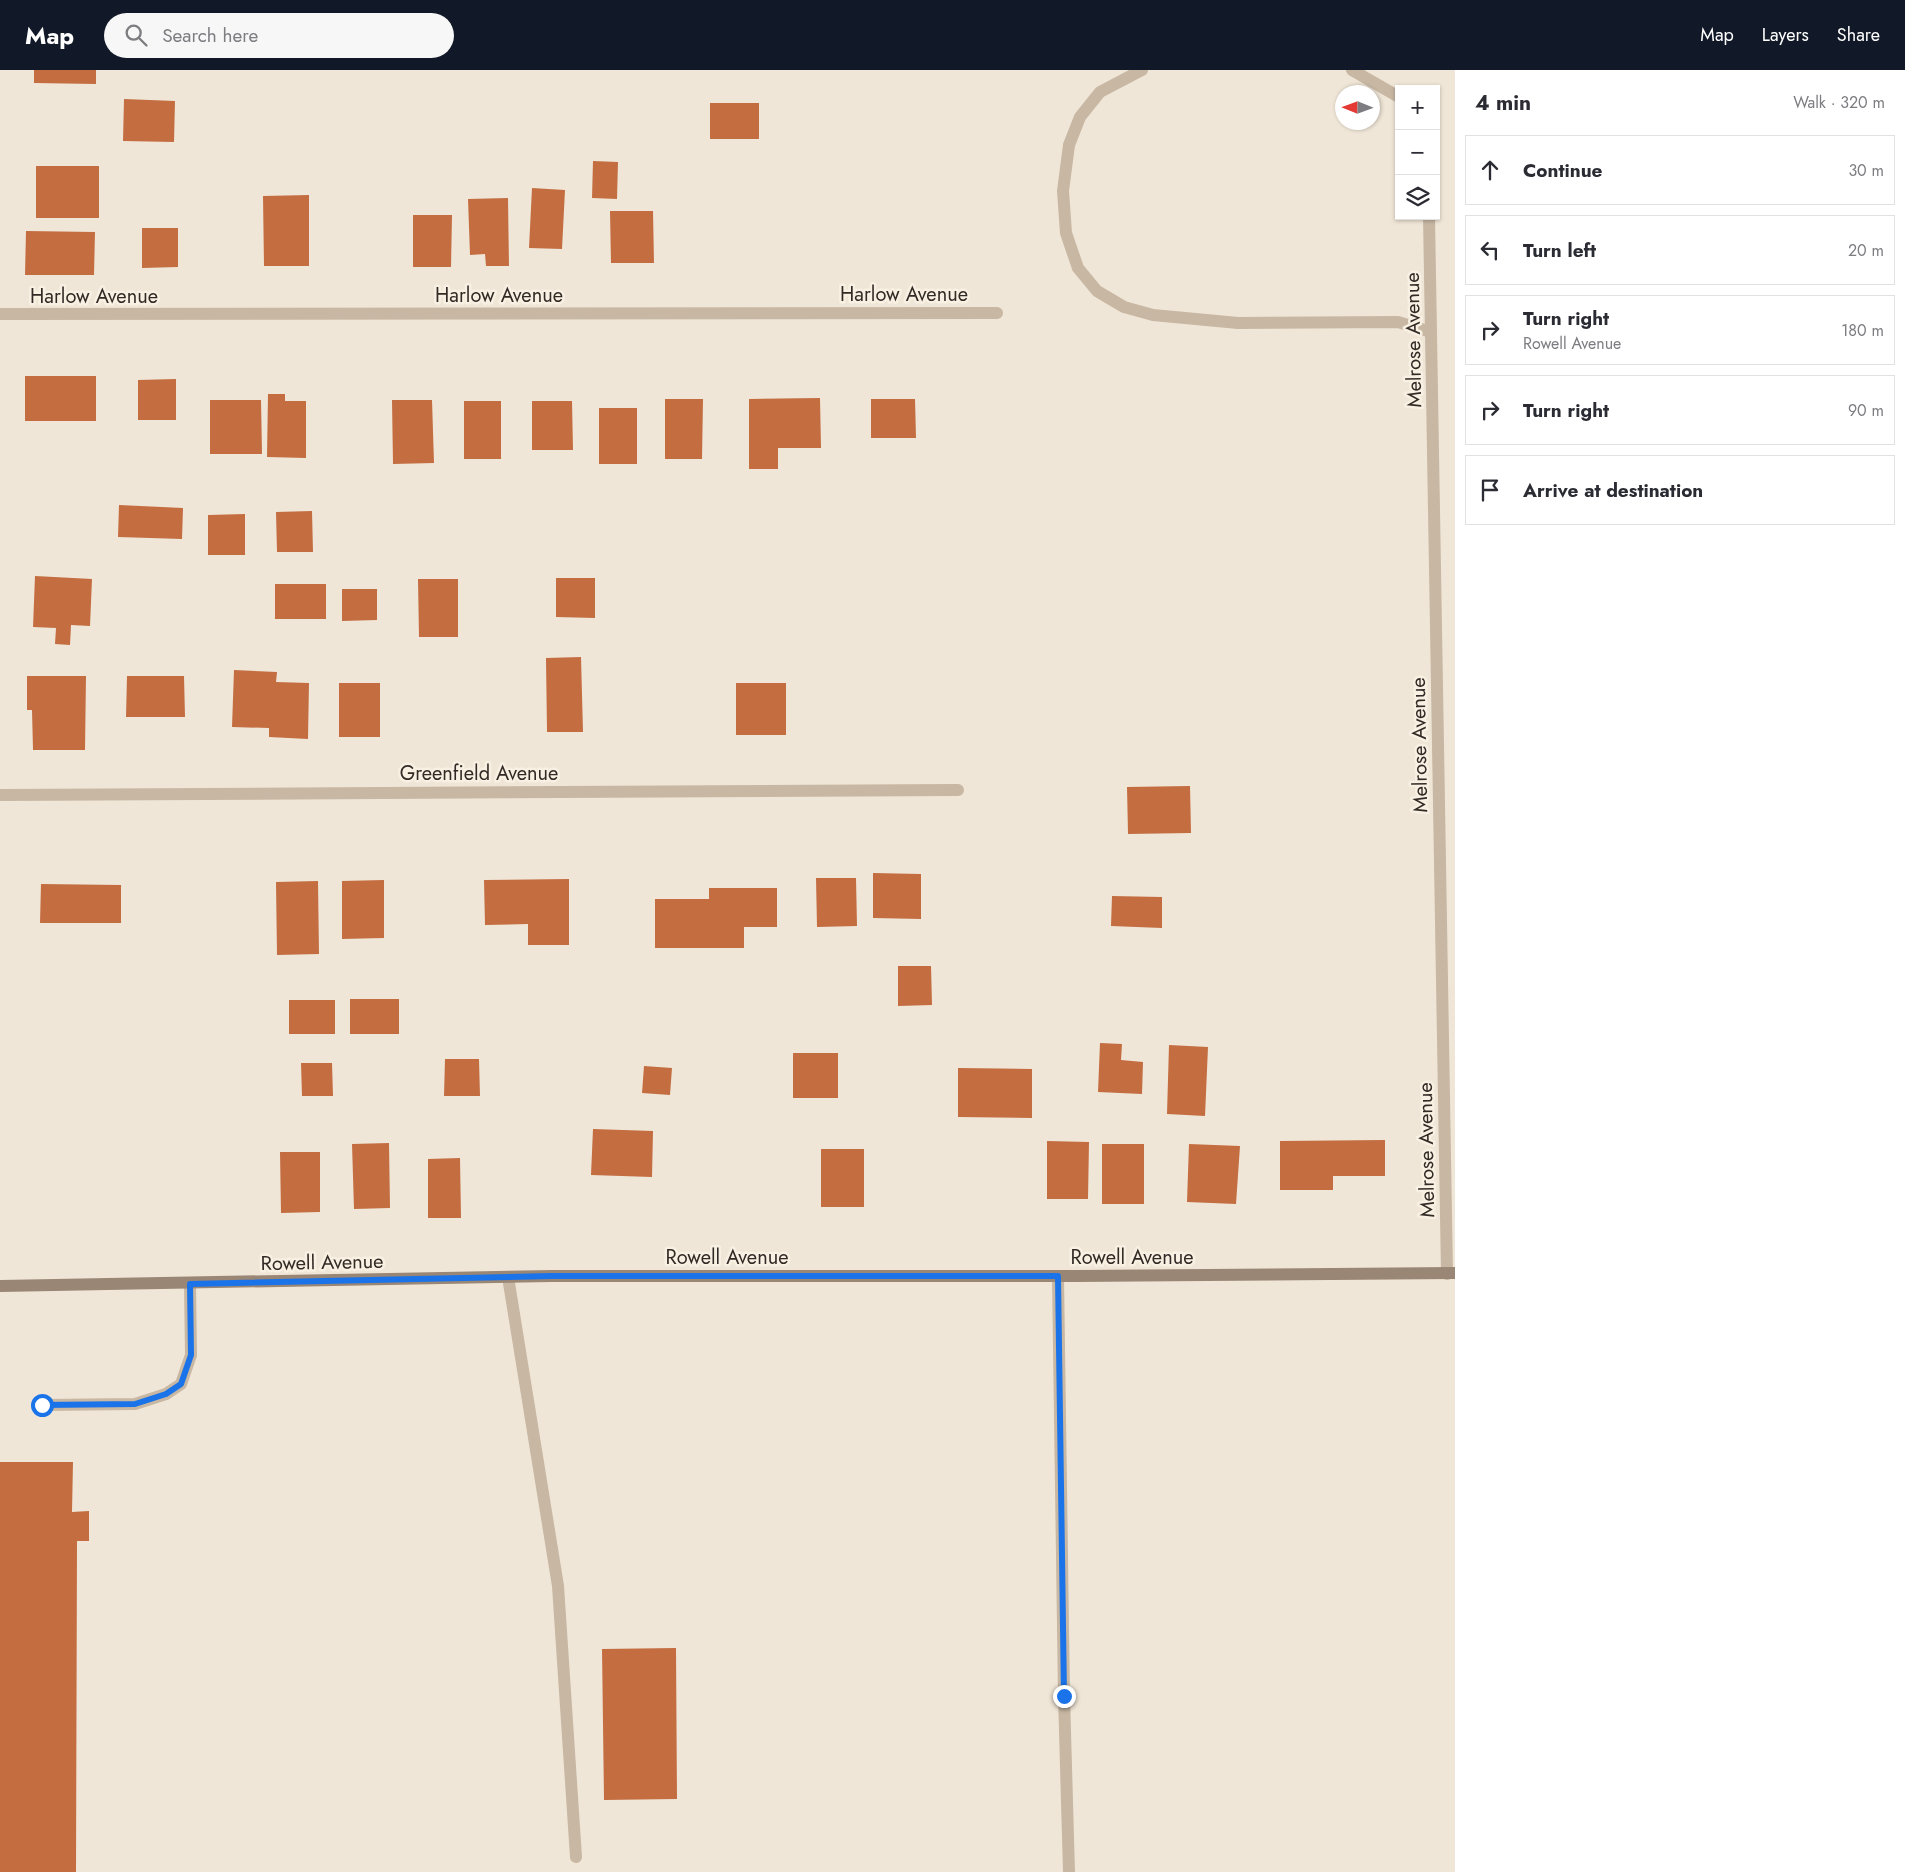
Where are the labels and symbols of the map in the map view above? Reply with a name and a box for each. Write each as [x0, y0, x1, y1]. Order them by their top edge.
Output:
north arrow [1335, 85, 1380, 130]
street label: Melrose Avenue [1398, 272, 1429, 408]
street label: Harlow Avenue [840, 280, 968, 309]
street label: Harlow Avenue [435, 281, 563, 310]
street label: Harlow Avenue [30, 282, 158, 311]
street label: Melrose Avenue [1404, 677, 1435, 813]
street label: Greenfield Avenue [400, 759, 558, 788]
street label: Melrose Avenue [1411, 1082, 1442, 1218]
street label: Rowell Avenue [666, 1243, 788, 1272]
street label: Rowell Avenue [1071, 1243, 1193, 1272]
street label: Rowell Avenue [260, 1247, 384, 1278]
route start [31, 1394, 54, 1417]
route end [1053, 1685, 1076, 1708]

